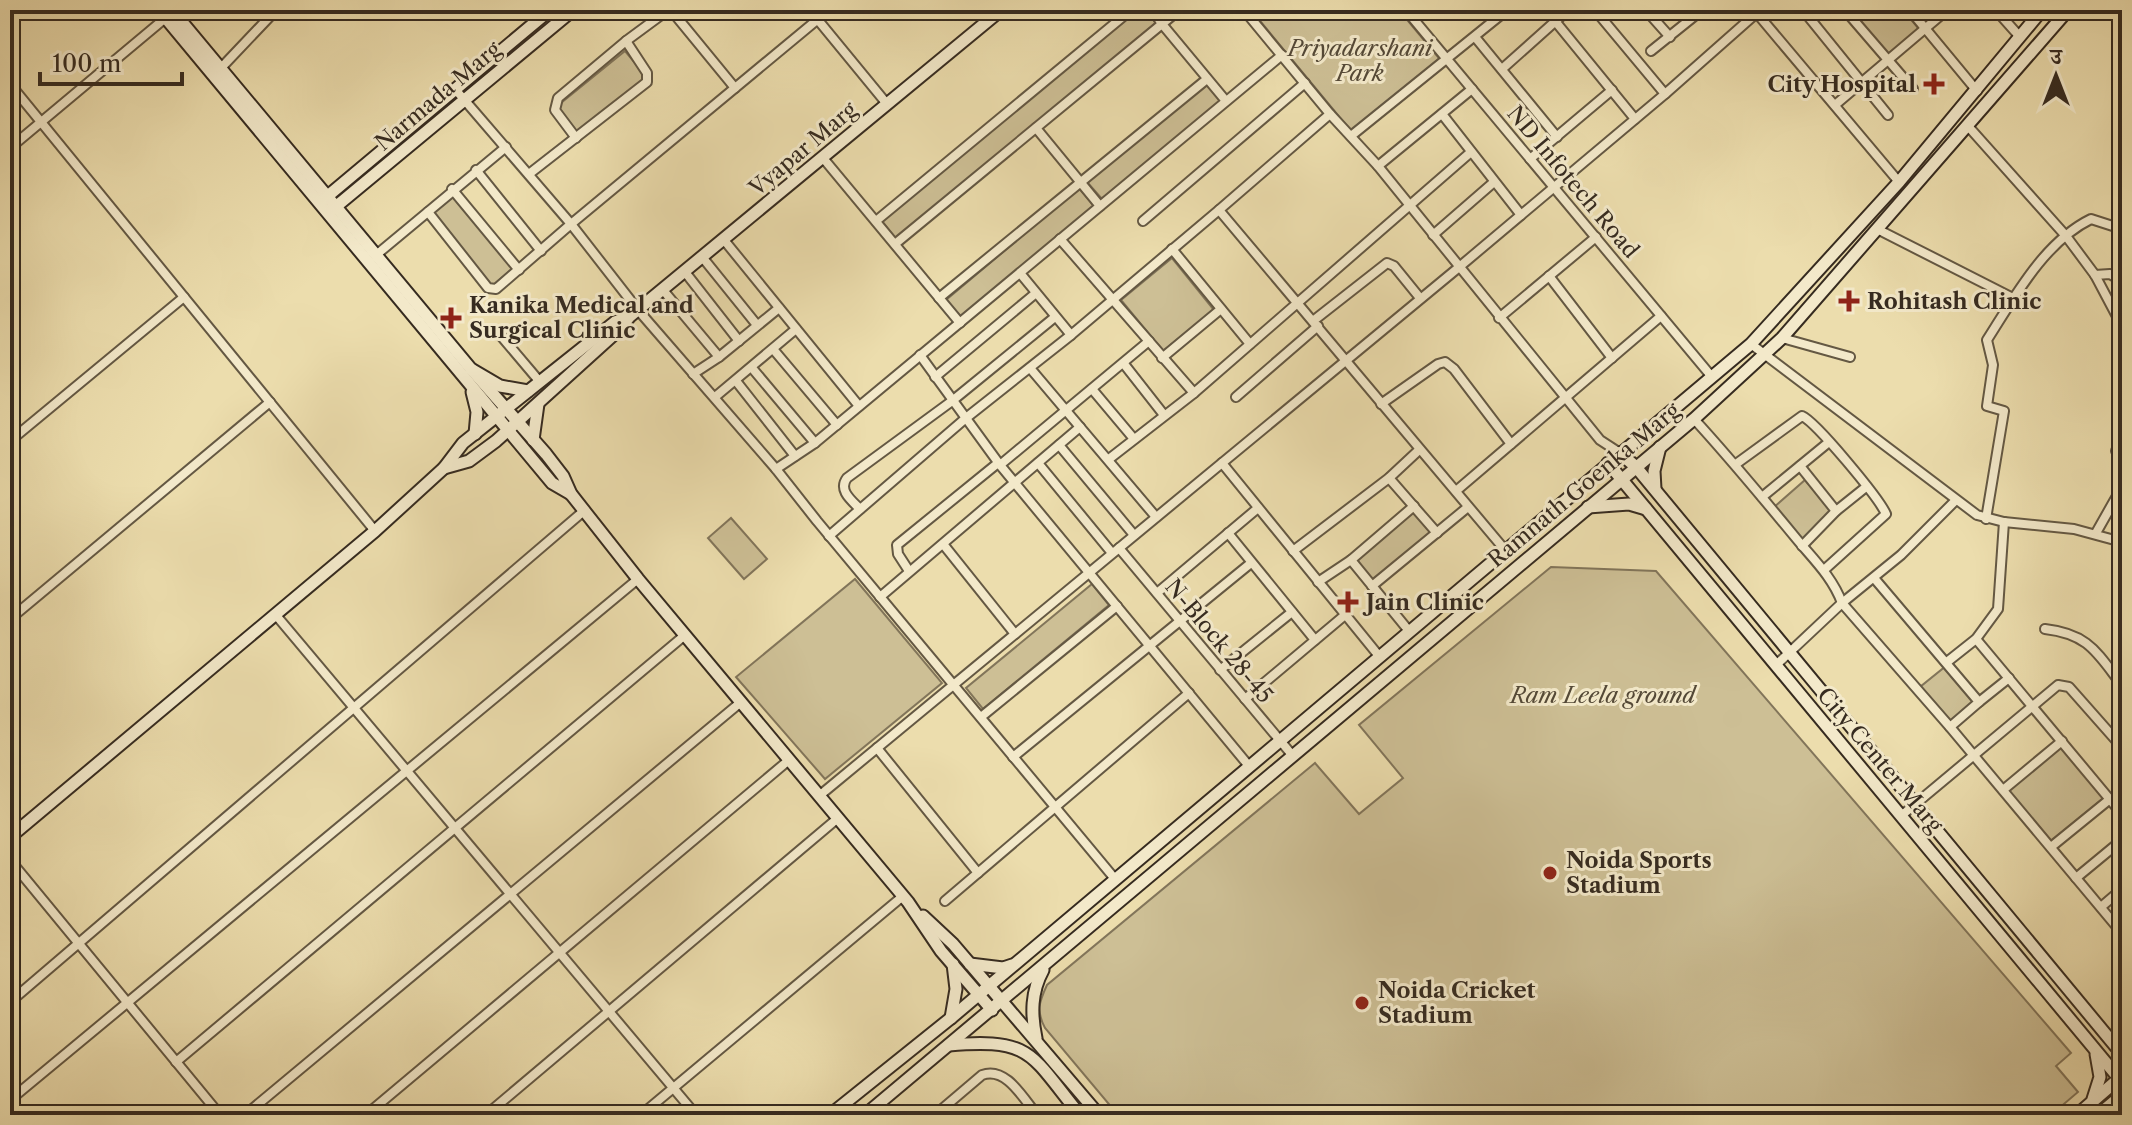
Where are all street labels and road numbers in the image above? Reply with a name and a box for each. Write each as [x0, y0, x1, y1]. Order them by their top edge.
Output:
street label: Narmada Marg [370, 35, 507, 156]
street label: Vyapar Marg [743, 96, 863, 202]
street label: ND Infotech Road [1501, 100, 1645, 264]
street label: Ramnath Goenka Marg [1483, 397, 1686, 573]
street label: N-Block 28-45 [1159, 574, 1279, 708]
street label: City Center Marg [1811, 682, 1949, 838]

